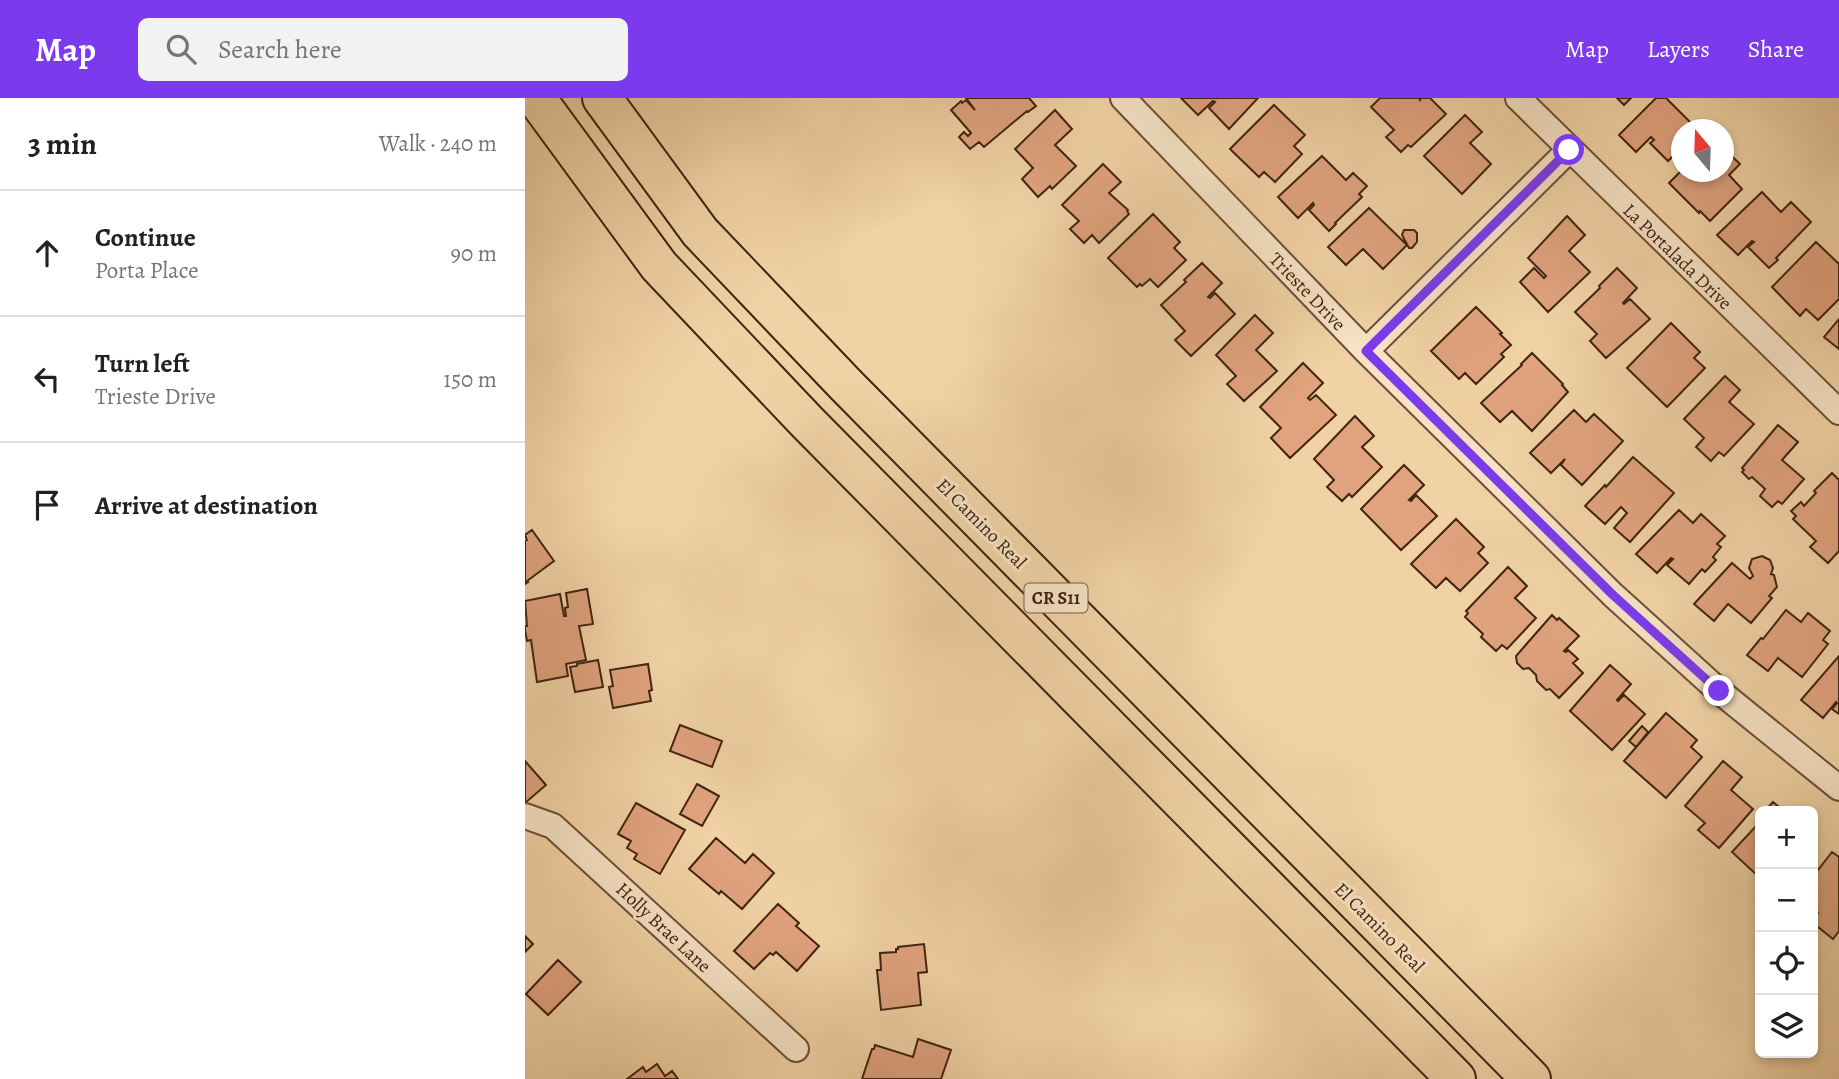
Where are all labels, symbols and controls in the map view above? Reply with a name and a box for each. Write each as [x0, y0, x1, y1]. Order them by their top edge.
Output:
search box [138, 18, 628, 81]
text: Map [35, 27, 96, 72]
icon: search [162, 30, 200, 68]
text: Search here [218, 32, 342, 67]
text: Map [1565, 33, 1609, 65]
text: Layers [1647, 33, 1710, 65]
text: Share [1748, 33, 1804, 65]
north arrow [1671, 119, 1734, 182]
text: 3 min [28, 124, 97, 164]
text: Walk · 240 m [379, 128, 497, 159]
route start [1553, 134, 1584, 165]
street label: La Portalada Drive [1617, 198, 1738, 316]
text: Continue [95, 220, 196, 255]
icon: ahead [28, 234, 66, 272]
text: 90 m [451, 238, 497, 269]
street label: Trieste Drive [1263, 247, 1351, 337]
text: Porta Place [95, 255, 198, 286]
text: Turn left [95, 346, 190, 381]
icon: left [28, 360, 66, 398]
text: 150 m [443, 364, 497, 395]
text: Trieste Drive [95, 381, 216, 412]
street label: El Camino Real [930, 473, 1033, 575]
icon: arrive [28, 486, 66, 524]
text: Arrive at destination [95, 488, 318, 523]
road number: CR S11 [1025, 584, 1087, 612]
route end [1703, 675, 1734, 706]
map controls [1755, 806, 1818, 1058]
button: + [1755, 806, 1818, 869]
button: − [1755, 869, 1818, 932]
street label: Holly Brae Lane [610, 877, 717, 979]
street label: El Camino Real [1328, 877, 1431, 979]
button: locate [1755, 932, 1818, 995]
button: layers [1755, 995, 1818, 1058]

